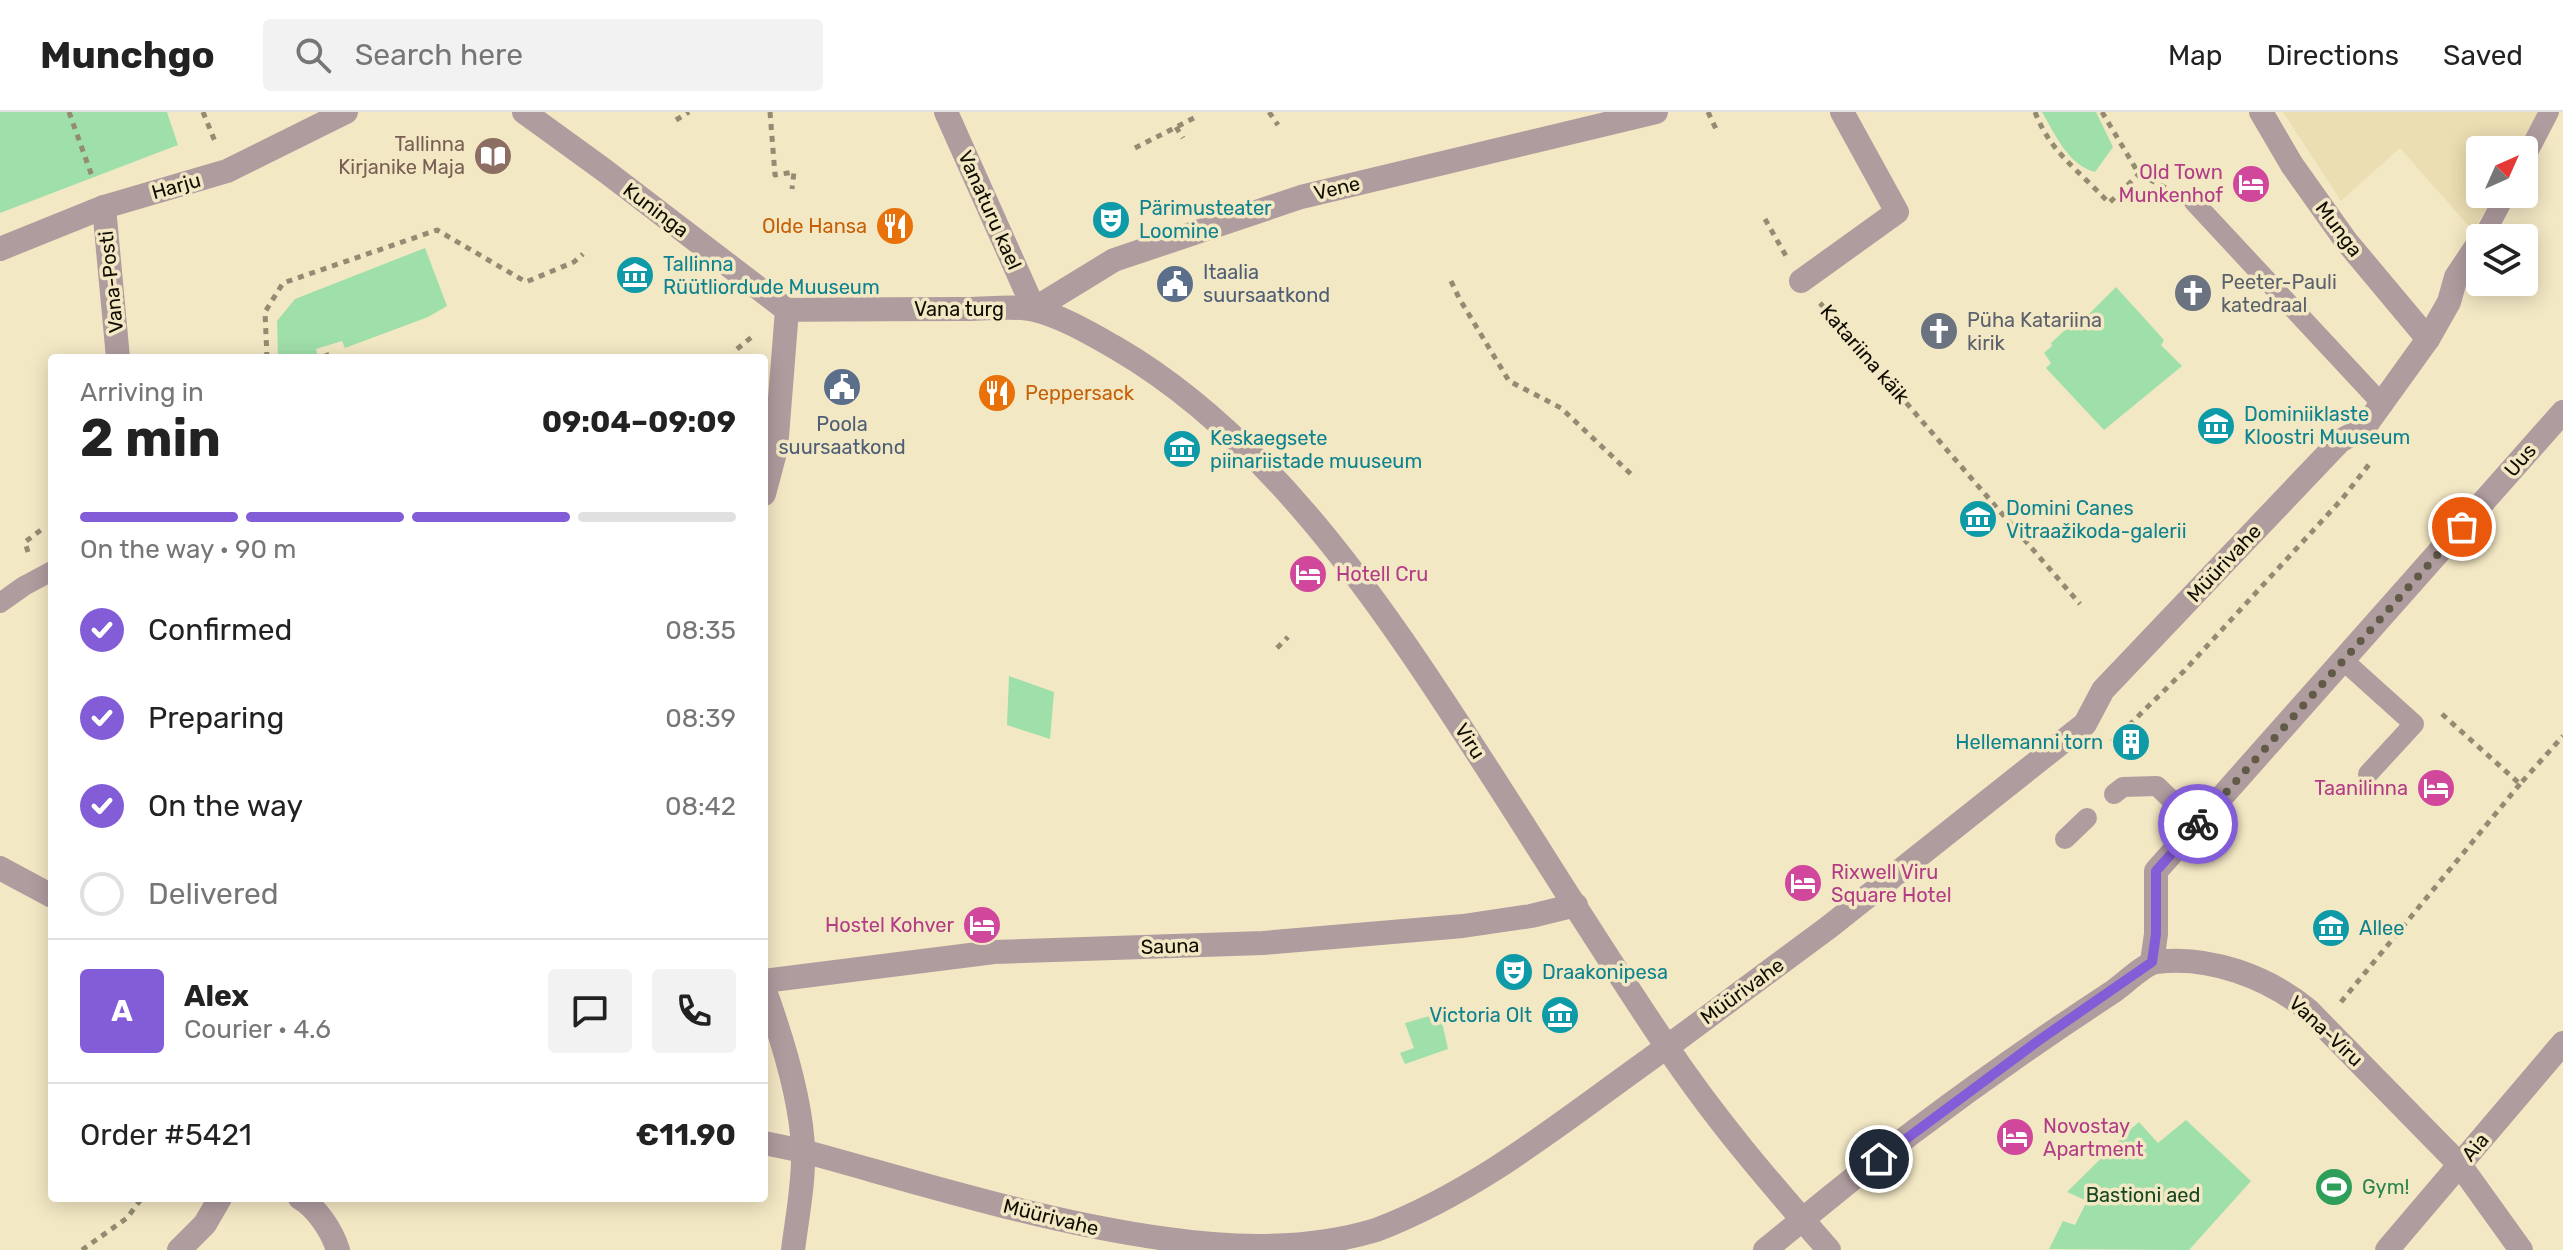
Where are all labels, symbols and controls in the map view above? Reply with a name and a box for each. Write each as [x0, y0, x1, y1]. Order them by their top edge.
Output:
search box [263, 19, 823, 91]
text: Munchgo [40, 32, 215, 78]
icon: search [291, 33, 335, 77]
text: Search here [355, 37, 523, 73]
text: Map [2168, 39, 2222, 72]
text: Directions [2266, 39, 2399, 72]
text: Saved [2443, 39, 2523, 72]
place label: Tallinna Kirjanike Maja [338, 132, 465, 179]
library icon: Tallinna Kirjanike Maja [472, 135, 514, 177]
north arrow [2466, 136, 2538, 208]
map controls [2466, 136, 2538, 296]
street label: Vanaturu kael [953, 147, 1027, 273]
place label: Old Town Munkenhof [2119, 160, 2223, 207]
hotel icon: Old Town Munkenhof [2230, 163, 2272, 205]
street label: Harju [149, 168, 203, 204]
street label: Vene [1312, 171, 1362, 205]
street label: Kuninga [619, 178, 693, 242]
place label: Pärimusteater Loomine [1139, 196, 1272, 243]
street label: Munga [2310, 197, 2368, 261]
theatre icon: Pärimusteater Loomine [1090, 199, 1132, 241]
restaurant icon: Olde Hansa [874, 205, 916, 247]
place label: Olde Hansa [762, 214, 867, 238]
button: layers [2466, 224, 2538, 296]
street label: Vana-Posti [94, 230, 128, 334]
place label: Tallinna Rüütliordude Muuseum [663, 252, 880, 299]
museum icon: Tallinna Rüütliordude Muuseum [614, 254, 656, 296]
place label: Itaalia suursaatkond [1203, 260, 1330, 307]
public building icon: Itaalia suursaatkond [1154, 263, 1196, 305]
place label: Peeter-Pauli katedraal [2221, 270, 2337, 317]
church icon: Peeter-Pauli katedraal [2172, 272, 2214, 314]
street label: Vana turg [914, 297, 1004, 321]
street label: Katariina käik [1815, 300, 1915, 409]
place label: Püha Katariina kirik [1967, 308, 2102, 355]
church icon: Püha Katariina kirik [1918, 310, 1960, 352]
public building icon: Poola suursaatkond [821, 366, 863, 408]
restaurant icon: Peppersack [976, 372, 1018, 414]
text: Arriving in [80, 377, 204, 408]
place label: Peppersack [1025, 381, 1135, 405]
place label: Dominiiklaste Kloostri Muuseum [2244, 402, 2410, 449]
text: 09:04–09:09 [542, 404, 736, 440]
museum icon: Dominiiklaste Kloostri Muuseum [2195, 405, 2237, 447]
text: 2 min [80, 407, 221, 469]
place label: Poola suursaatkond [778, 412, 906, 459]
place label: Keskaegsete piinariistade muuseum [1210, 426, 1422, 473]
museum icon: Keskaegsete piinariistade muuseum [1161, 428, 1203, 470]
street label: Uus [2499, 438, 2541, 482]
pin [2428, 493, 2496, 561]
place label: Domini Canes Vitraažikoda-galerii [2006, 496, 2186, 543]
museum icon: Domini Canes Vitraažikoda-galerii [1957, 498, 1999, 540]
icon: bag [2440, 505, 2484, 549]
street label: Müürivahe [2182, 519, 2266, 607]
text: On the way · 90 m [80, 534, 296, 565]
hotel icon: Hotell Cru [1287, 553, 1329, 595]
place label: Hotell Cru [1336, 562, 1428, 586]
icon: check [80, 608, 124, 652]
text: Confirmed [148, 612, 292, 648]
text: 08:35 [665, 615, 736, 646]
icon: check [80, 696, 124, 740]
text: Preparing [148, 700, 284, 736]
text: 08:39 [665, 703, 736, 734]
street label: Viru [1450, 719, 1490, 763]
building icon: Hellemanni torn [2110, 721, 2152, 763]
place label: Hellemanni torn [1955, 730, 2103, 754]
hotel icon: Taanilinna [2415, 767, 2457, 809]
place label: Taanilinna [2314, 776, 2408, 800]
icon: check [80, 784, 124, 828]
courier [2158, 784, 2238, 864]
text: On the way [148, 788, 303, 824]
text: 08:42 [665, 791, 736, 822]
icon: bike [2176, 802, 2220, 846]
place label: Rixwell Viru Square Hotel [1831, 860, 1952, 907]
hotel icon: Rixwell Viru Square Hotel [1782, 862, 1824, 904]
text: Delivered [148, 876, 279, 912]
hotel icon: Hostel Kohver [961, 904, 1003, 946]
museum icon: Allee [2310, 907, 2352, 949]
place label: Hostel Kohver [825, 913, 954, 937]
place label: Allee [2359, 916, 2405, 940]
street label: Sauna [1140, 933, 1200, 959]
theatre icon: Draakonipesa [1493, 951, 1535, 993]
street label: Müürivahe [1696, 953, 1788, 1029]
place label: Draakonipesa [1542, 960, 1668, 984]
button: chat [548, 969, 632, 1053]
button: phone [652, 969, 736, 1053]
text: Alex [184, 978, 249, 1014]
street label: Vana-Viru [2284, 991, 2368, 1071]
text: A [111, 993, 133, 1029]
museum icon: Victoria Olt [1539, 994, 1581, 1036]
place label: Victoria Olt [1429, 1003, 1532, 1027]
text: Courier · 4.6 [184, 1014, 331, 1045]
place label: Novostay Apartment [2043, 1114, 2144, 1161]
hotel icon: Novostay Apartment [1994, 1116, 2036, 1158]
text: Order #5421 [80, 1117, 252, 1153]
text: €11.90 [636, 1117, 736, 1153]
pin [1845, 1125, 1913, 1193]
street label: Aia [2456, 1128, 2494, 1166]
icon: home [1857, 1137, 1901, 1181]
sports icon: Gym! [2313, 1166, 2355, 1208]
place label: Gym! [2362, 1175, 2409, 1199]
park label: Bastioni aed [2086, 1183, 2200, 1207]
street label: Müürivahe [1001, 1194, 1101, 1240]

